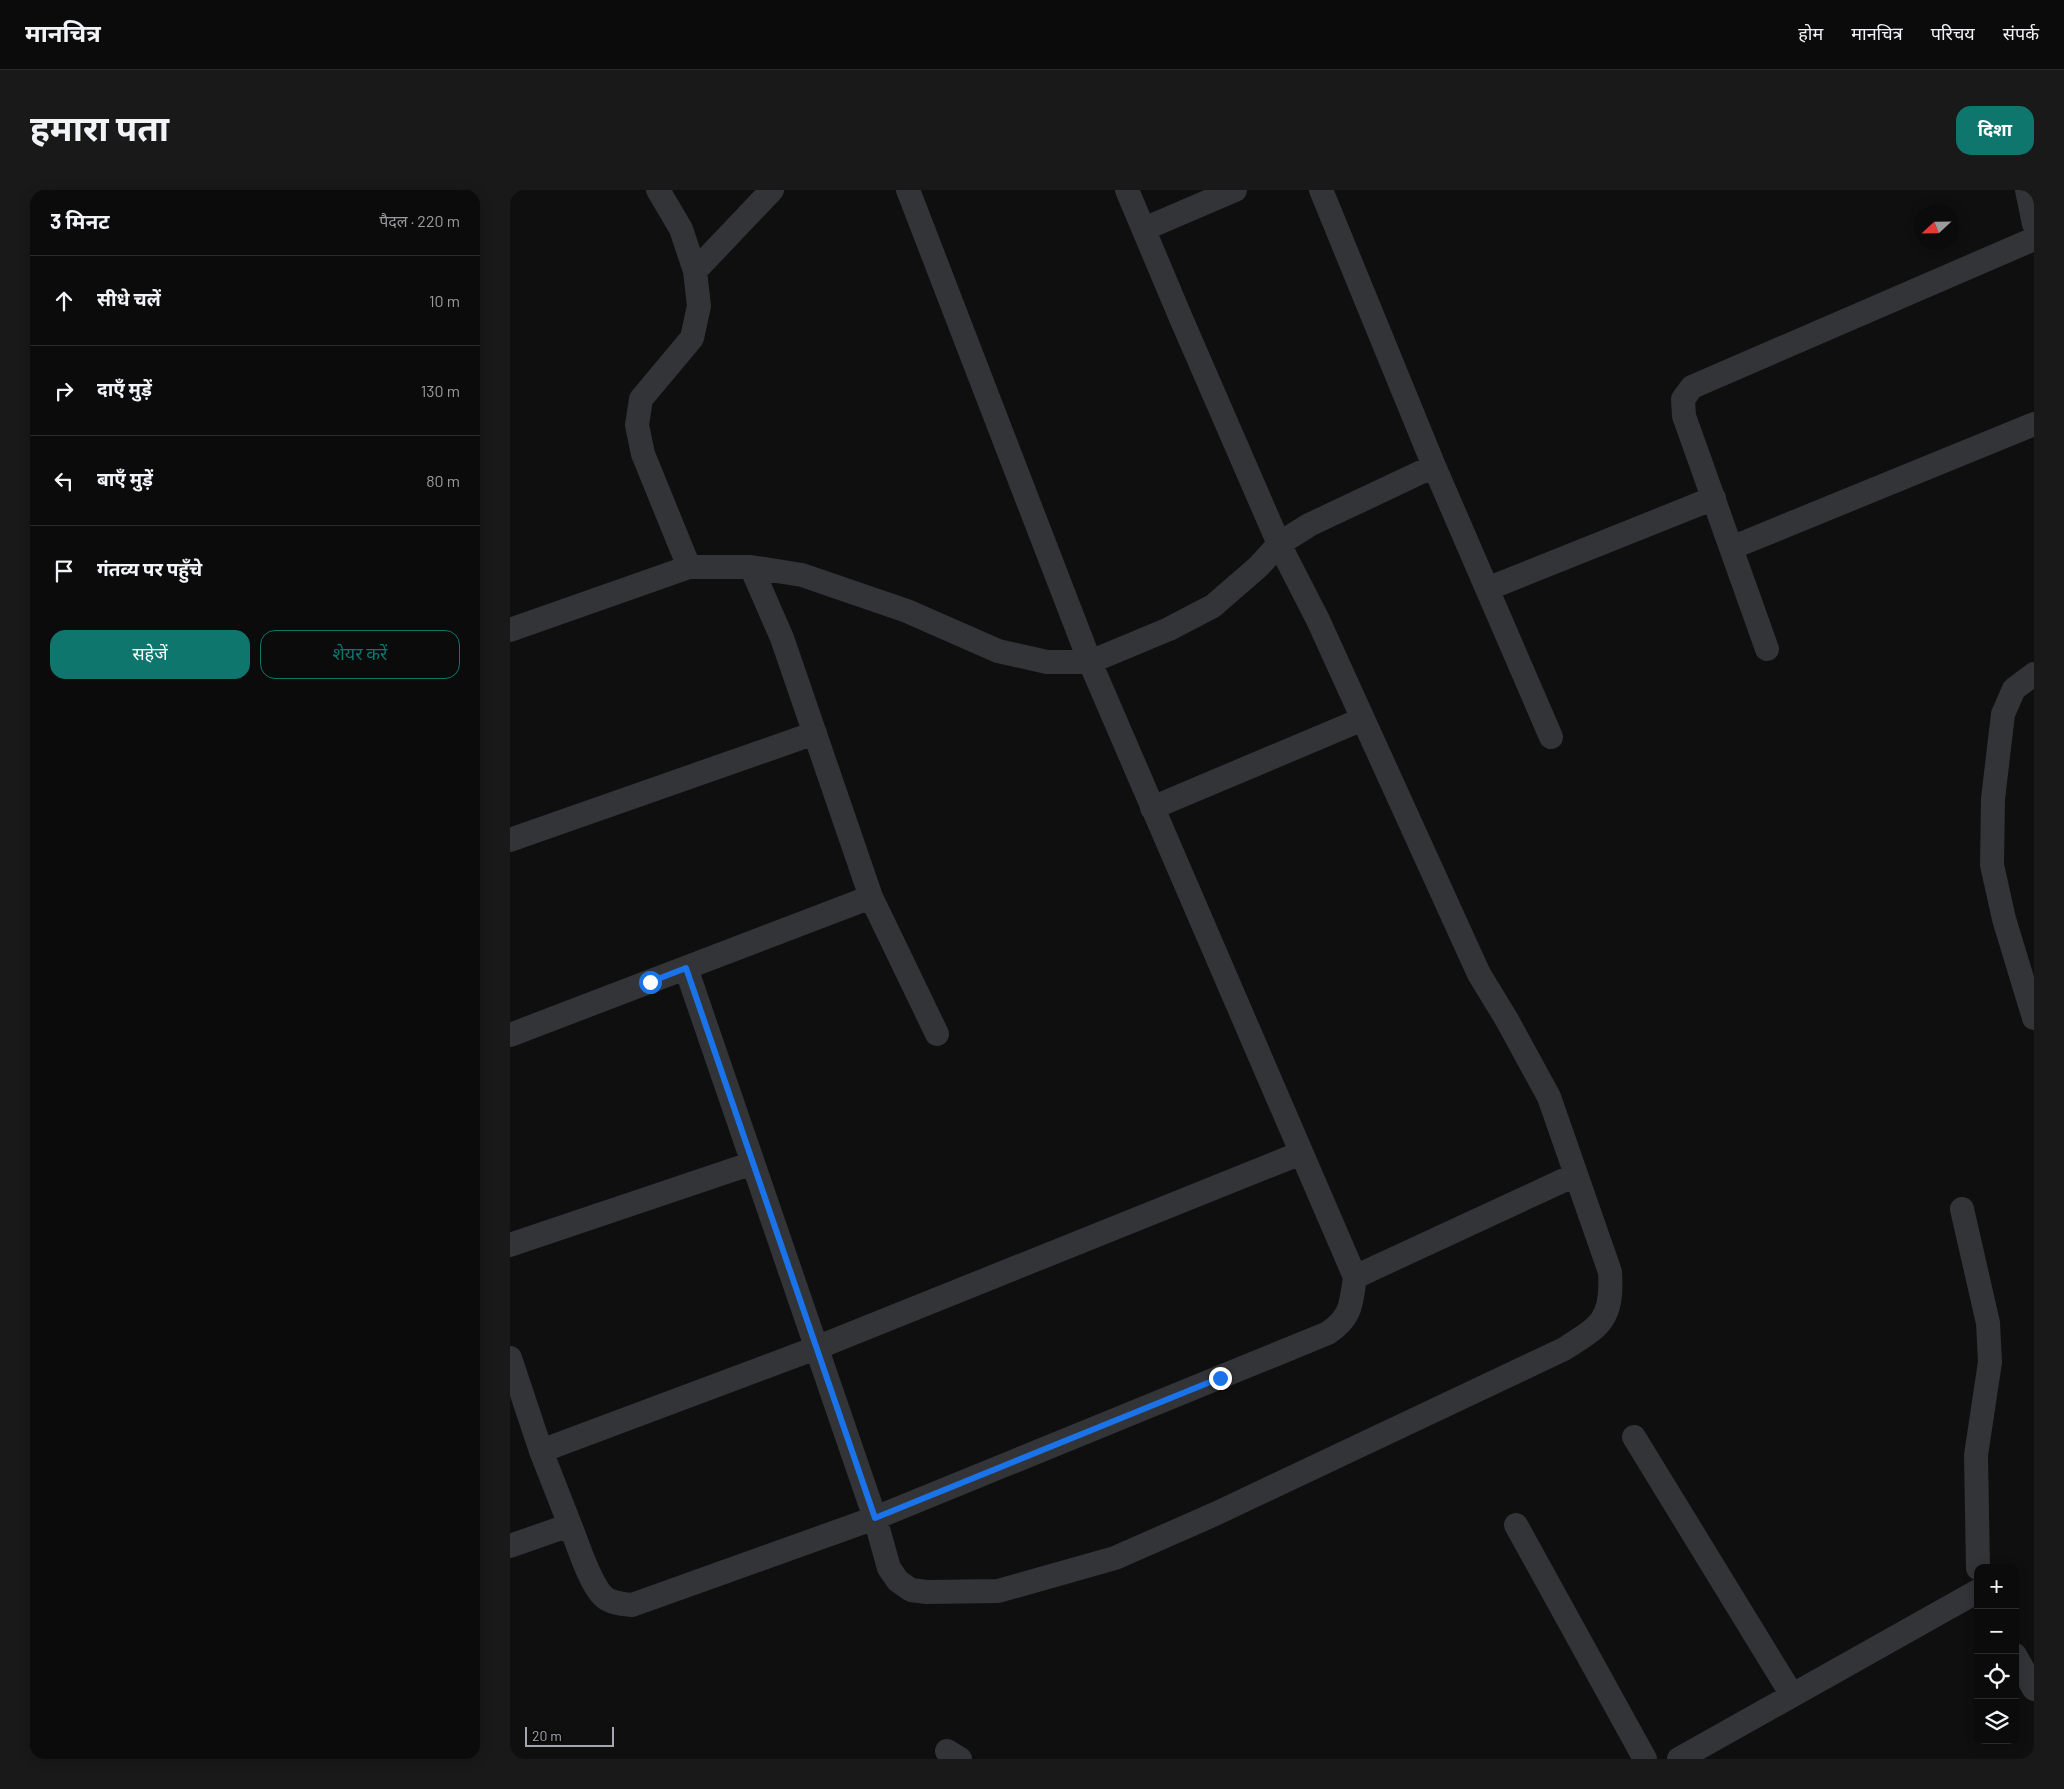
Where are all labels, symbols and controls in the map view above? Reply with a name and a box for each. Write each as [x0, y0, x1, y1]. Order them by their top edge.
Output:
text: मानचित्र [25, 18, 101, 47]
text: होम [1798, 22, 1823, 44]
text: मानचित्र [1851, 22, 1903, 44]
text: परिचय [1931, 22, 1975, 44]
text: संपर्क [2003, 22, 2039, 44]
text: हमारा पता [30, 106, 169, 148]
button: दिशा [1956, 106, 2034, 155]
north arrow [1914, 205, 1959, 250]
text: 3 मिनट [50, 208, 110, 233]
text: पैदल · 220 m [379, 211, 460, 230]
icon: ahead [50, 287, 78, 315]
text: सीधे चलें [97, 287, 161, 310]
text: 10 m [429, 291, 460, 310]
icon: right [50, 377, 78, 405]
text: दाएँ मुड़ें [97, 377, 152, 400]
text: 130 m [421, 381, 460, 400]
icon: left [50, 467, 78, 495]
text: बाएँ मुड़ें [97, 467, 153, 490]
text: 80 m [426, 471, 460, 490]
icon: arrive [50, 557, 78, 585]
text: गंतव्य पर पहुँचे [97, 557, 202, 580]
button: सहेजें [50, 630, 250, 679]
button: शेयर करें [260, 630, 460, 679]
route start [639, 971, 662, 994]
route end [1209, 1367, 1232, 1390]
map controls [1974, 1564, 2019, 1744]
button: + [1974, 1564, 2019, 1609]
button: − [1974, 1609, 2019, 1654]
button: locate [1974, 1654, 2019, 1699]
button: layers [1974, 1699, 2019, 1744]
scale bar [525, 1724, 614, 1747]
text: 20 m [532, 1727, 562, 1744]

